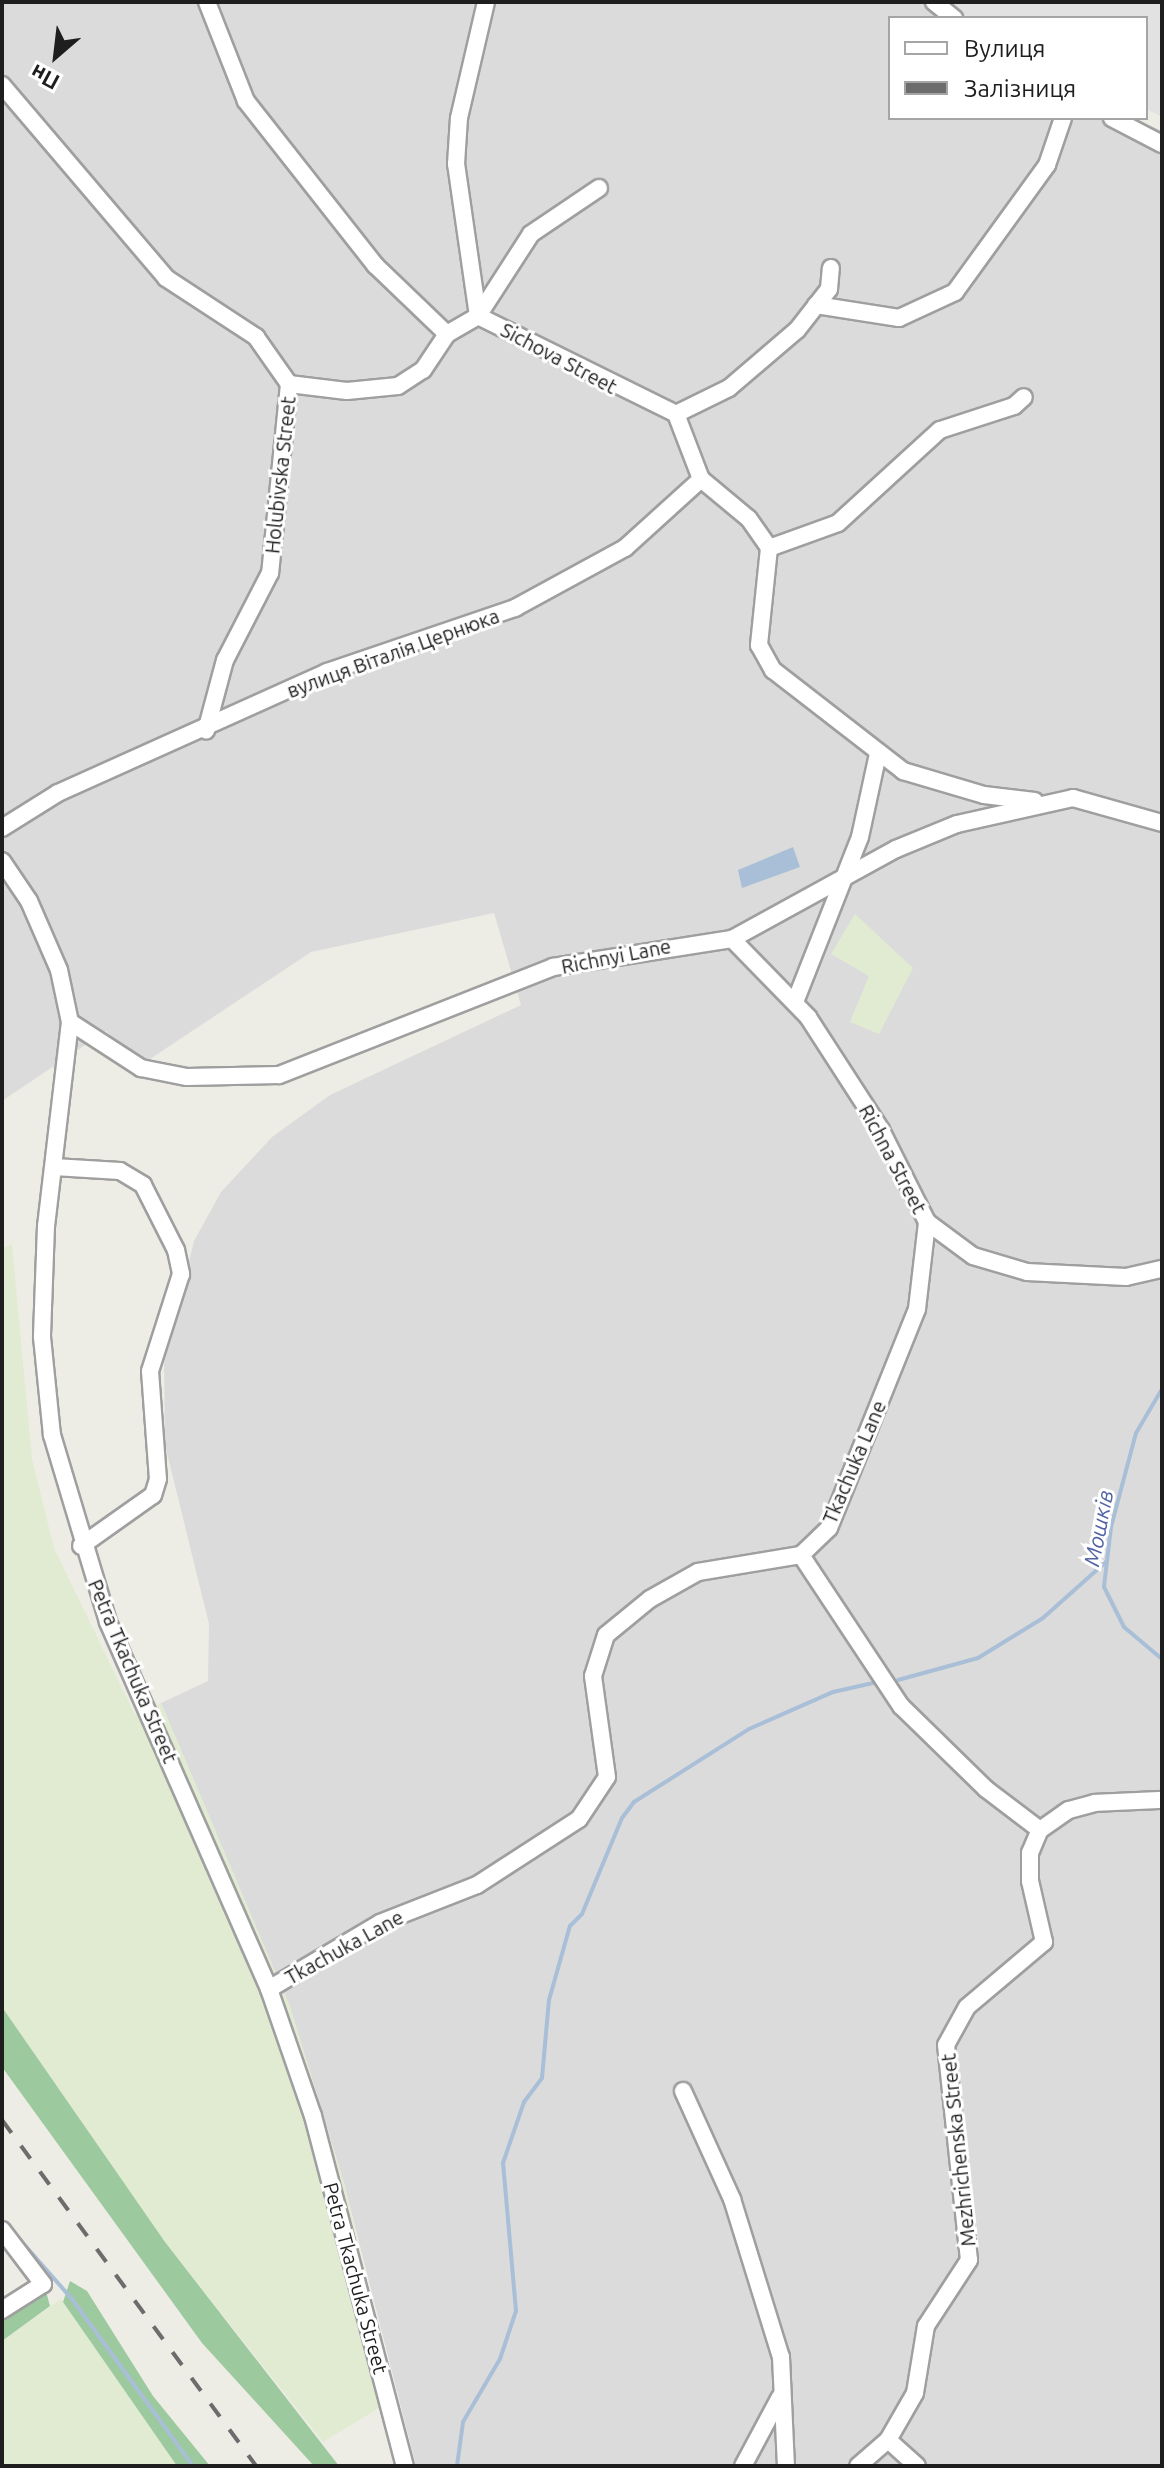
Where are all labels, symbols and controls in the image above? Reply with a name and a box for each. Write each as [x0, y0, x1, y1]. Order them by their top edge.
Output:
north arrow [16, 16, 96, 96]
legend [888, 16, 1148, 120]
text: Вулиця [964, 35, 1046, 62]
text: Пн [26, 60, 63, 95]
text: Залізниця [964, 75, 1076, 102]
street label: Sichova Street [497, 317, 621, 399]
street label: Holubivska Street [260, 395, 300, 555]
street label: вулиця Віталія Цернюка [283, 603, 503, 703]
street label: Richnyi Lane [559, 934, 673, 978]
street label: Richna Street [854, 1100, 932, 1218]
street label: Tkachuka Lane [817, 1397, 891, 1527]
water label: Мошків [1078, 1488, 1118, 1568]
street label: Petra Tkachuka Street [83, 1576, 183, 1766]
street label: Tkachuka Lane [281, 1905, 407, 1989]
street label: Mezhrichenska Street [936, 2052, 980, 2248]
street label: Petra Tkachuka Street [319, 2180, 393, 2376]

